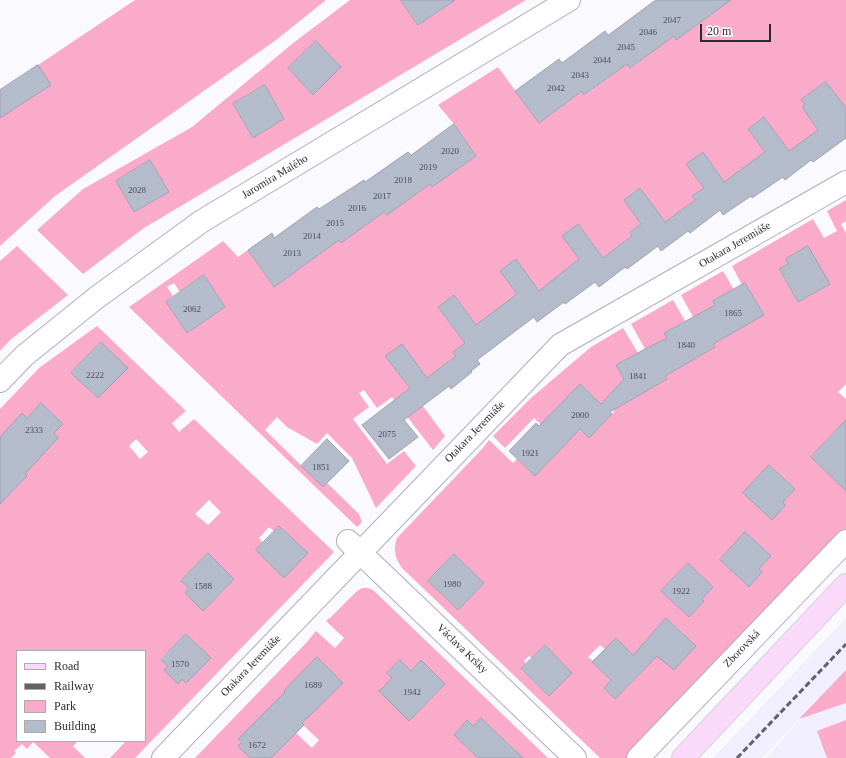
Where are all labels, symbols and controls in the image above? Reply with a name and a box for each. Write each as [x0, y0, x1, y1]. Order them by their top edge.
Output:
house number: 2047 [663, 16, 681, 26]
scale bar [702, 16, 773, 42]
text: 20 m [707, 24, 731, 38]
house number: 2046 [639, 28, 657, 38]
house number: 2045 [617, 43, 635, 53]
house number: 2044 [593, 56, 611, 66]
house number: 2043 [571, 71, 589, 81]
house number: 2042 [547, 84, 565, 94]
house number: 2020 [441, 147, 459, 157]
street label: Jaromíra Malého [240, 152, 310, 202]
house number: 2019 [419, 163, 437, 173]
house number: 2018 [394, 176, 412, 186]
house number: 2028 [128, 186, 146, 196]
house number: 2017 [373, 192, 391, 202]
house number: 2016 [348, 204, 366, 214]
house number: 2015 [326, 219, 344, 229]
street label: Otakara Jeremiáše [697, 219, 773, 271]
house number: 2014 [303, 232, 321, 242]
house number: 2013 [283, 249, 301, 259]
house number: 2062 [183, 305, 201, 315]
house number: 1865 [724, 309, 742, 319]
house number: 1840 [677, 341, 695, 351]
house number: 2222 [86, 371, 104, 381]
house number: 1841 [629, 372, 647, 382]
street label: Otakara Jeremiáše [442, 398, 508, 466]
house number: 2000 [571, 411, 589, 421]
house number: 2333 [25, 426, 43, 436]
house number: 2075 [378, 430, 396, 440]
house number: 1921 [521, 449, 539, 459]
house number: 1851 [312, 463, 330, 473]
house number: 1980 [443, 580, 461, 590]
house number: 1588 [194, 582, 212, 592]
house number: 1922 [672, 587, 690, 597]
street label: Václava Kršky [434, 621, 490, 677]
street label: Zborovská [721, 627, 763, 671]
street label: Otakara Jeremiáše [218, 632, 284, 700]
legend [16, 650, 146, 742]
text: Road [54, 659, 79, 673]
house number: 1570 [171, 660, 189, 670]
text: Railway [54, 679, 94, 693]
house number: 1689 [304, 681, 322, 691]
house number: 1942 [403, 688, 421, 698]
text: Park [54, 699, 76, 713]
text: Building [54, 719, 96, 733]
house number: 1672 [248, 741, 266, 751]

